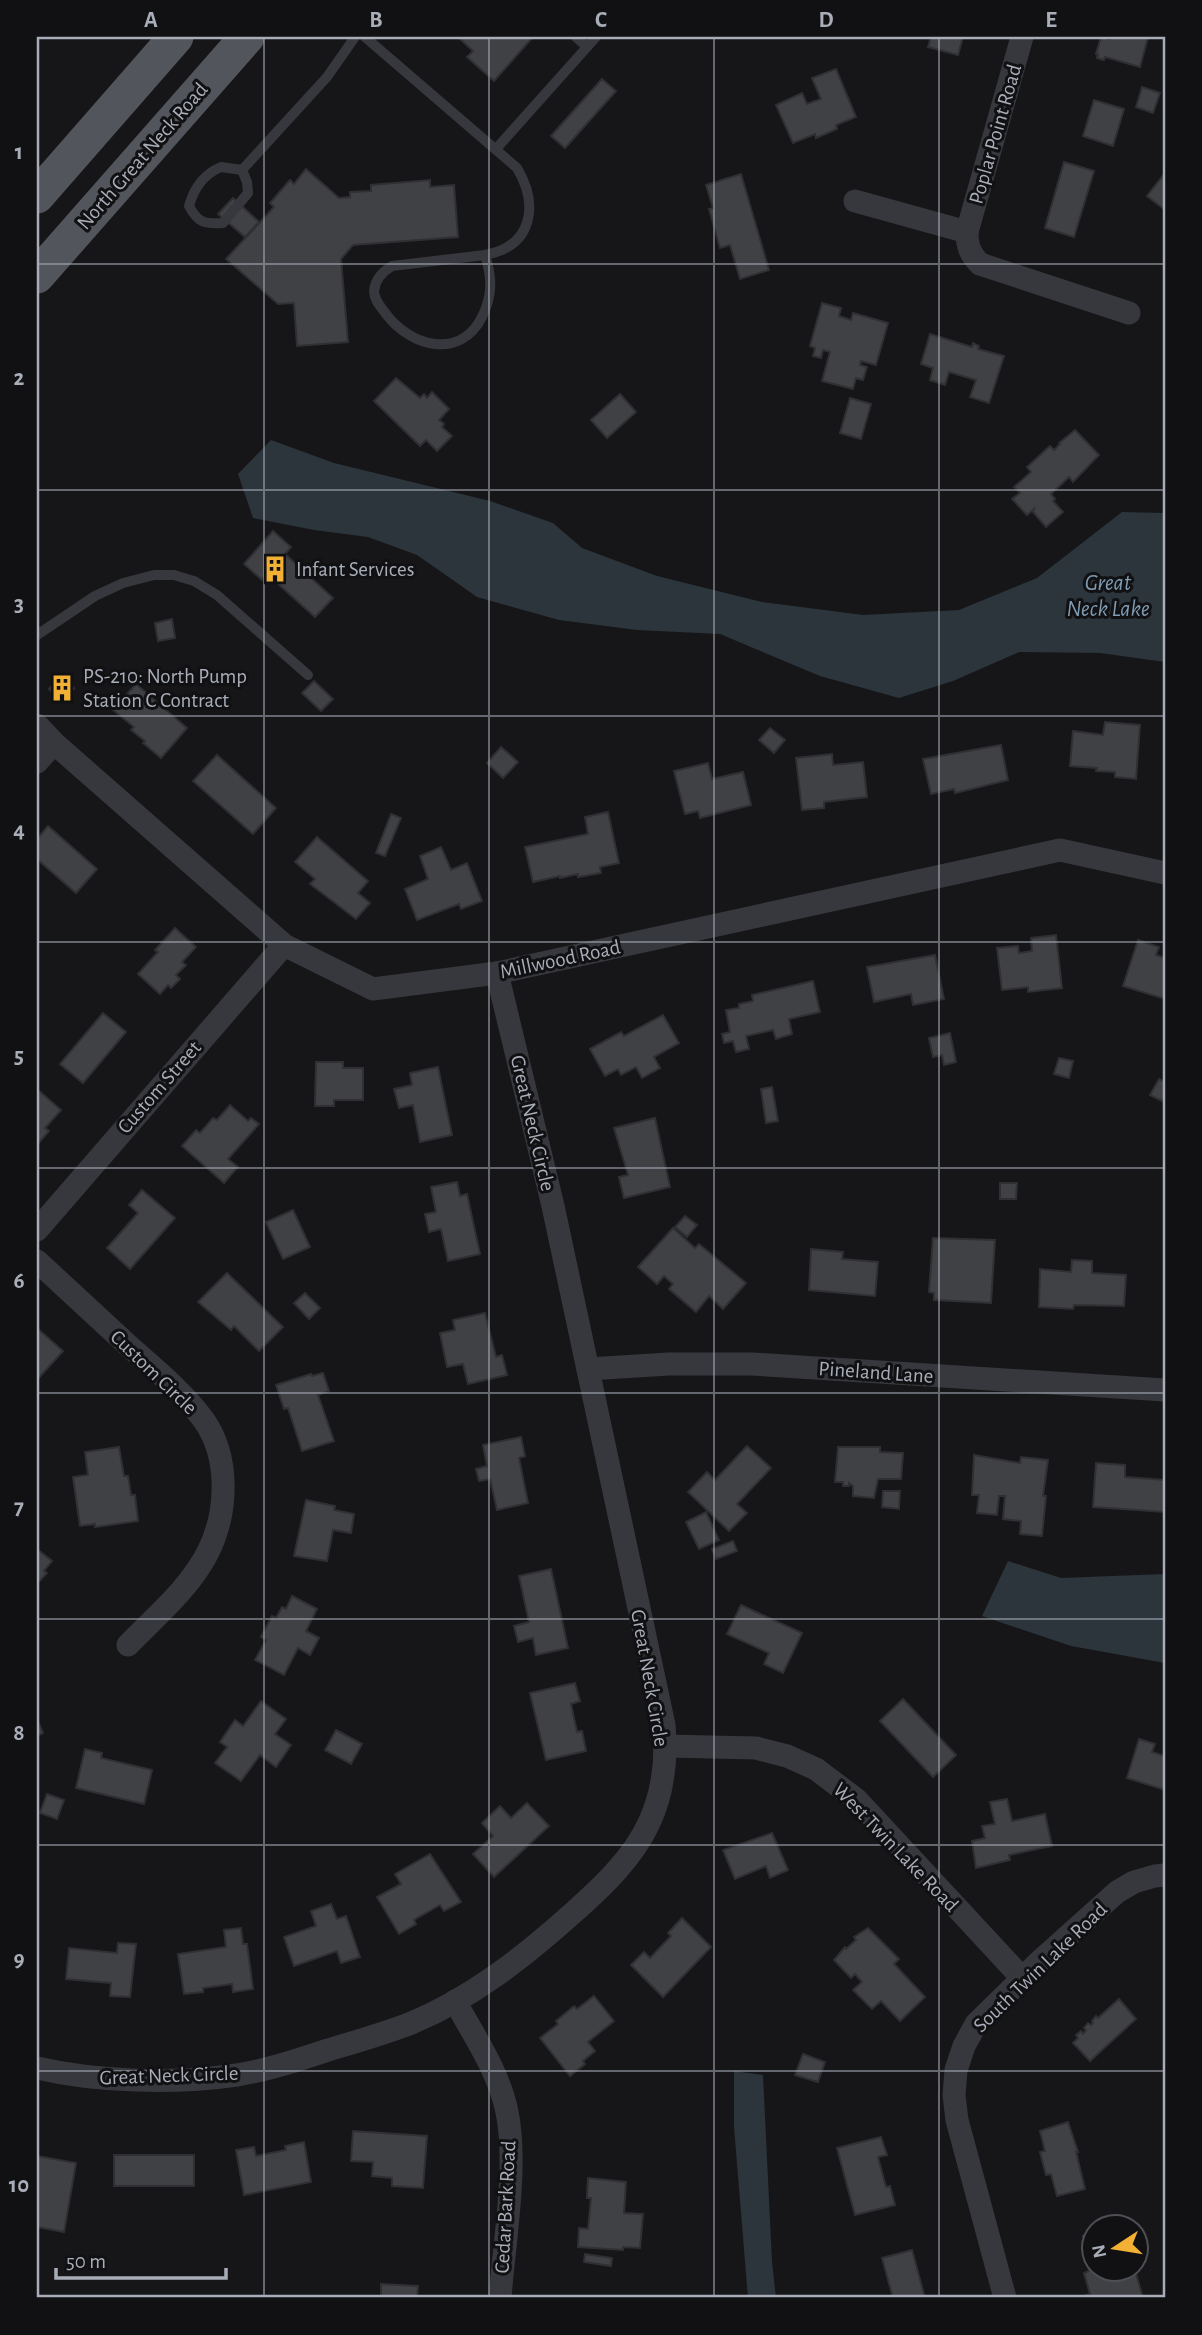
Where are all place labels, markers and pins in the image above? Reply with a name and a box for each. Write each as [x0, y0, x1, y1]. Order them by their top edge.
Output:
building icon: Infant Services [260, 554, 290, 584]
place label: Infant Services [296, 559, 414, 580]
place label: PS-210: North Pump Station C Contract [83, 666, 247, 711]
building icon: PS-210: North Pump Station C Contract [47, 673, 77, 703]

